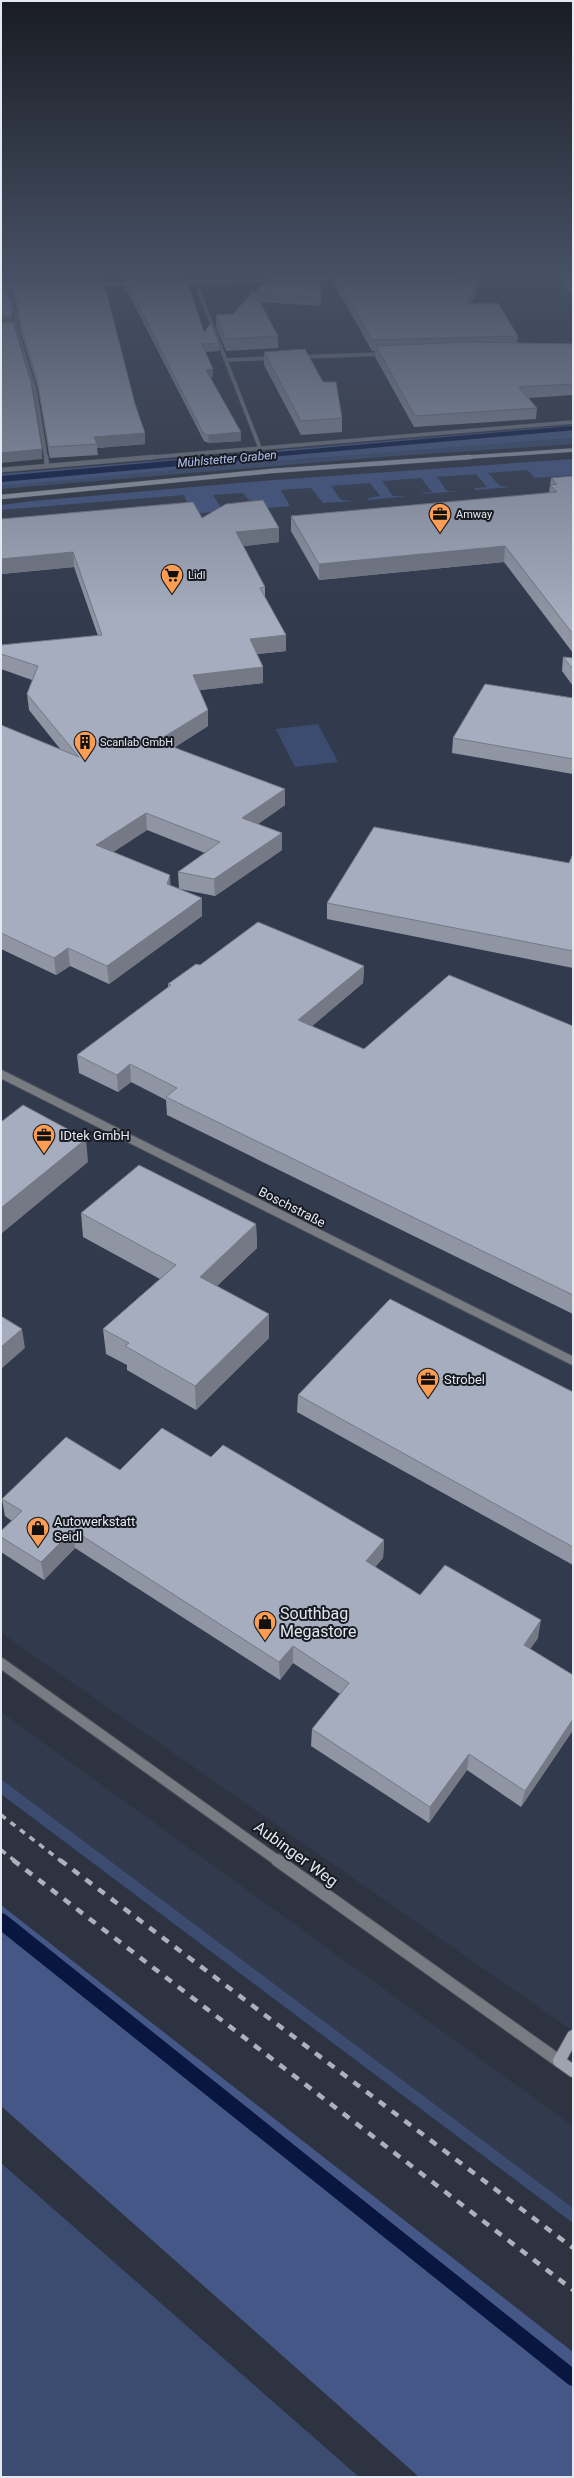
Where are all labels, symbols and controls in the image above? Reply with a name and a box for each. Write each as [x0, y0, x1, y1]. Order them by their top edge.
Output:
water label: Mühlstetter Graben [177, 448, 277, 470]
office icon: Amway [427, 501, 453, 534]
place label: Amway [456, 508, 493, 521]
supermarket icon: Lidl [159, 562, 185, 595]
place label: Lidl [188, 569, 205, 582]
building icon: Scanlab GmbH [72, 729, 98, 762]
place label: Scanlab GmbH [100, 736, 173, 749]
office icon: IDtek GmbH [31, 1122, 57, 1155]
place label: IDtek GmbH [60, 1128, 130, 1143]
street label: Boschstraße [256, 1184, 328, 1230]
office icon: Strobel [415, 1366, 441, 1399]
place label: Strobel [444, 1372, 485, 1387]
place label: Autowerkstatt Seidl [54, 1514, 135, 1544]
shop icon: Autowerkstatt Seidl [25, 1515, 51, 1548]
place label: Southbag Megastore [280, 1604, 356, 1641]
shop icon: Southbag Megastore [252, 1609, 278, 1642]
street label: Aubinger Weg [250, 1817, 342, 1891]

